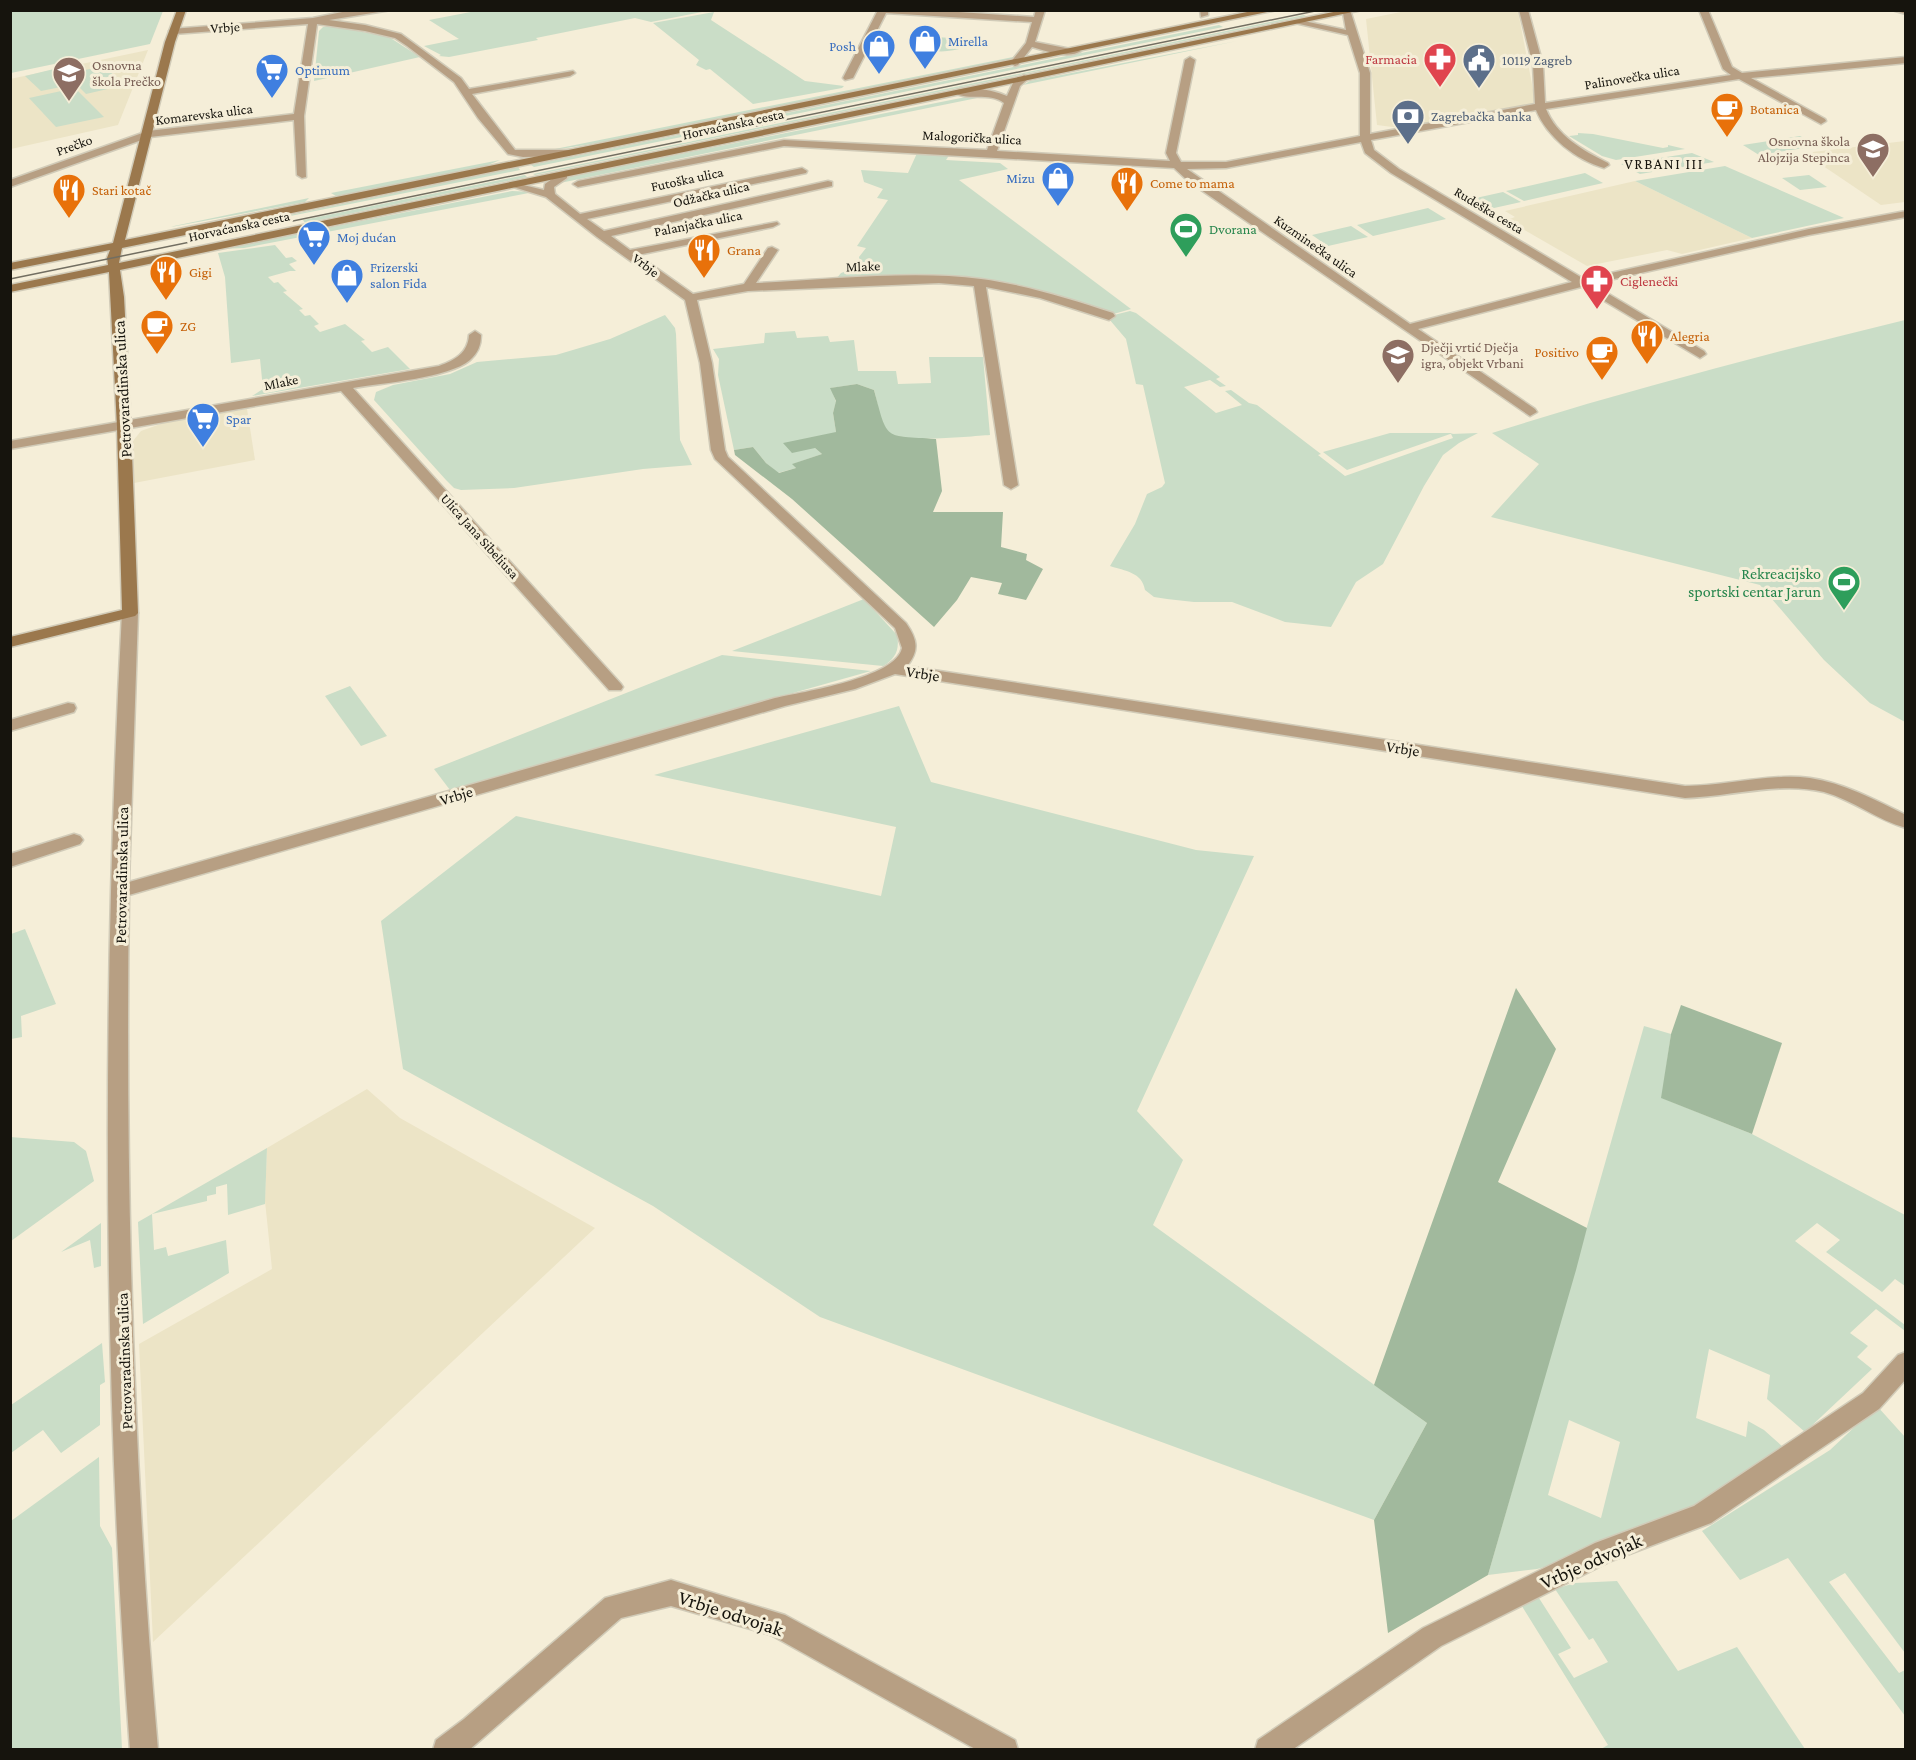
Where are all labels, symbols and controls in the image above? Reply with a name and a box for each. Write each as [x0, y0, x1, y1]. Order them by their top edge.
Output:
street label: Vrbje [210, 18, 240, 37]
shop icon: Mirella [907, 23, 943, 70]
shop icon: Posh [861, 28, 897, 75]
place label: Mirella [948, 33, 988, 49]
place label: Posh [829, 38, 856, 54]
pharmacy icon: Farmacia [1422, 41, 1458, 88]
public building icon: 10119 Zagreb [1461, 42, 1497, 89]
place label: Farmacia [1365, 51, 1418, 67]
supermarket icon: Optimum [254, 52, 290, 99]
place label: 10119 Zagreb [1502, 52, 1572, 68]
school or university icon: Osnovna škola Prečko [51, 55, 87, 102]
place label: Osnovna škola Prečko [92, 57, 161, 89]
place label: Optimum [295, 62, 350, 78]
street label: Palinovečka ulica [1583, 62, 1681, 92]
cafe icon: Botanica [1709, 91, 1745, 138]
bank icon: Zagrebačka banka [1390, 98, 1426, 145]
street label: Komarevska ulica [154, 100, 254, 128]
place label: Botanica [1750, 101, 1800, 117]
street label: Horvaćanska cesta [681, 105, 786, 143]
place label: Zagrebačka banka [1431, 108, 1532, 124]
street label: Malogorička ulica [922, 126, 1023, 148]
street label: Prečko [54, 131, 94, 159]
school or university icon: Osnovna škola Alojzija Stepinca [1855, 131, 1891, 178]
place label: Osnovna škola Alojzija Stepinca [1758, 133, 1851, 166]
district label: VRBANI III [1624, 156, 1704, 172]
shop icon: Mizu [1040, 160, 1076, 207]
street label: Futoška ulica [649, 163, 725, 195]
restaurant icon: Come to mama [1109, 165, 1145, 212]
place label: Mizu [1006, 170, 1036, 186]
restaurant icon: Stari kotač [51, 172, 87, 219]
place label: Come to mama [1150, 175, 1235, 191]
street label: Odžačka ulica [671, 177, 751, 211]
place label: Stari kotač [92, 182, 151, 198]
street label: Rudeška cesta [1451, 183, 1527, 237]
street label: Horvaćanska cesta [187, 207, 292, 245]
street label: Palanjačka ulica [653, 207, 744, 240]
sports icon: Dvorana [1168, 211, 1204, 258]
street label: Kuzminečka ulica [1271, 211, 1361, 281]
supermarket icon: Moj dućan [296, 219, 332, 266]
place label: Dvorana [1209, 221, 1257, 237]
place label: Moj dućan [337, 229, 397, 246]
restaurant icon: Grana [686, 232, 722, 279]
place label: Grana [727, 242, 762, 258]
street label: Vrbje [629, 250, 663, 281]
restaurant icon: Gigi [148, 254, 184, 301]
shop icon: Frizerski salon Fida [329, 257, 365, 304]
street label: Mlake [845, 257, 881, 275]
place label: Frizerski salon Fida [370, 259, 428, 291]
pharmacy icon: Ciglenečki [1579, 263, 1615, 310]
place label: Gigi [189, 264, 212, 280]
place label: Ciglenečki [1620, 273, 1679, 289]
cafe icon: ZG [139, 308, 175, 355]
place label: ZG [180, 318, 196, 334]
restaurant icon: Alegria [1629, 318, 1665, 365]
street label: Petrovaradinska ulica [110, 319, 135, 458]
place label: Alegria [1670, 328, 1710, 344]
cafe icon: Positivo [1584, 334, 1620, 381]
school or university icon: Dječji vrtić Dječja igra, objekt Vrbani [1380, 337, 1416, 384]
place label: Dječji vrtić Dječja igra, objekt Vrbani [1421, 339, 1524, 372]
place label: Positivo [1535, 344, 1579, 360]
street label: Mlake [263, 371, 299, 393]
supermarket icon: Spar [185, 401, 221, 448]
place label: Spar [226, 411, 251, 427]
street label: Ulica Jana Sibeliusa [438, 490, 523, 582]
sports icon: Rekreacijsko sportski centar Jarun [1826, 564, 1862, 611]
place label: Rekreacijsko sportski centar Jarun [1688, 565, 1821, 601]
street label: Vrbje [905, 662, 941, 686]
street label: Vrbje [1385, 737, 1421, 761]
street label: Vrbje [438, 783, 475, 809]
street label: Petrovaradinska ulica [112, 806, 131, 944]
street label: Petrovaradinska ulica [114, 1292, 135, 1430]
street label: Vrbje odvojak [1537, 1529, 1646, 1594]
street label: Vrbje odvojak [675, 1586, 787, 1641]

